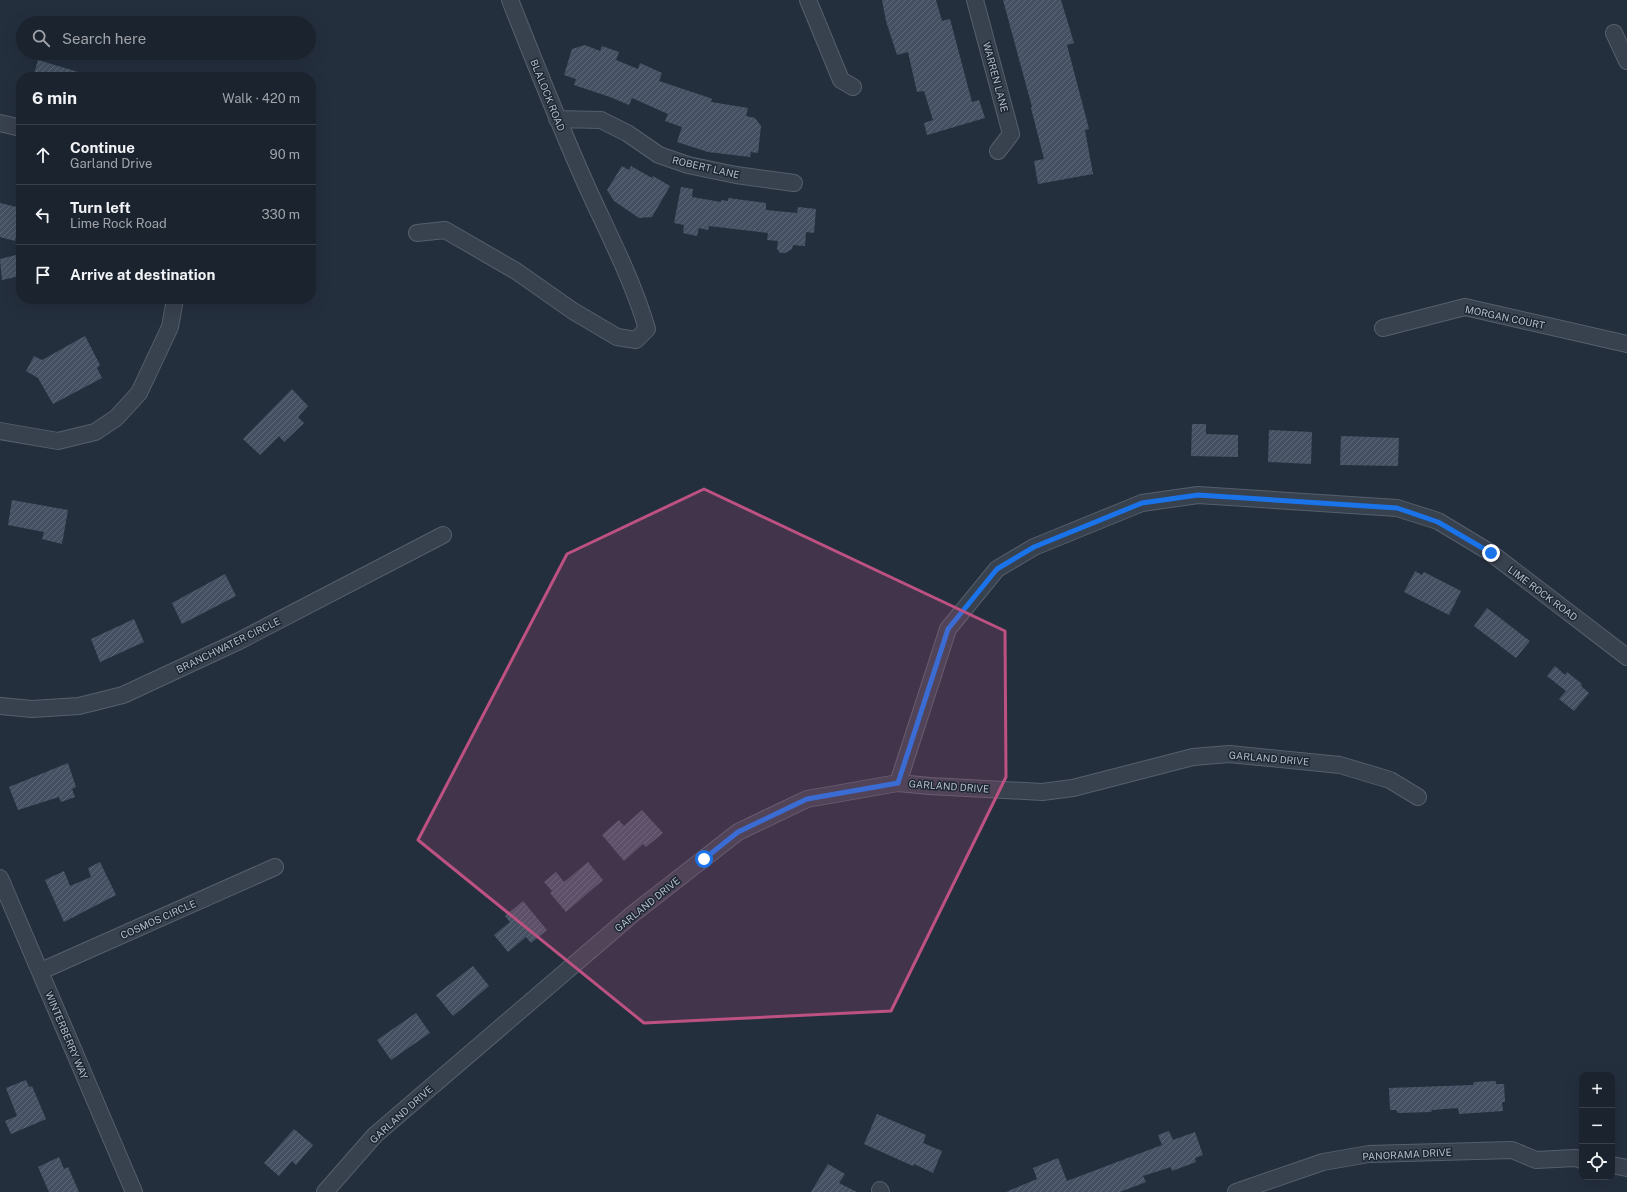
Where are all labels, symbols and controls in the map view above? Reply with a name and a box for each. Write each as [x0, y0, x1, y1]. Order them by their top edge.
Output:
search box [16, 16, 316, 60]
icon: search [30, 27, 52, 49]
text: Search here [62, 30, 146, 47]
street label: WARREN LANE [981, 41, 1011, 113]
street label: BLALOCK ROAD [528, 57, 568, 133]
text: 6 min [32, 88, 77, 108]
text: Walk · 420 m [222, 91, 300, 106]
text: Continue [70, 139, 135, 156]
icon: ahead [32, 144, 54, 166]
text: 90 m [270, 147, 300, 162]
street label: ROBERT LANE [671, 153, 741, 181]
text: Garland Drive [70, 156, 152, 171]
text: Turn left [70, 199, 131, 216]
icon: left [32, 204, 54, 226]
text: 330 m [261, 207, 300, 222]
text: Lime Rock Road [70, 216, 167, 231]
icon: arrive [32, 264, 54, 286]
text: Arrive at destination [70, 266, 215, 283]
street label: MORGAN COURT [1464, 303, 1546, 331]
route end [1482, 544, 1500, 562]
street label: LIME ROCK ROAD [1506, 563, 1580, 623]
street label: BRANCHWATER CIRCLE [174, 615, 282, 675]
street label: GARLAND DRIVE [1228, 749, 1310, 767]
street label: GARLAND DRIVE [908, 777, 990, 795]
route start [695, 850, 713, 868]
street label: GARLAND DRIVE [612, 874, 682, 934]
street label: COSMOS CIRCLE [118, 897, 198, 941]
street label: WINTERBERRY WAY [43, 989, 91, 1081]
map controls [1579, 1072, 1615, 1180]
button: + [1579, 1072, 1615, 1108]
street label: GARLAND DRIVE [367, 1083, 435, 1145]
button: − [1579, 1108, 1615, 1144]
button: locate [1579, 1144, 1615, 1180]
street label: PANORAMA DRIVE [1362, 1146, 1452, 1162]

